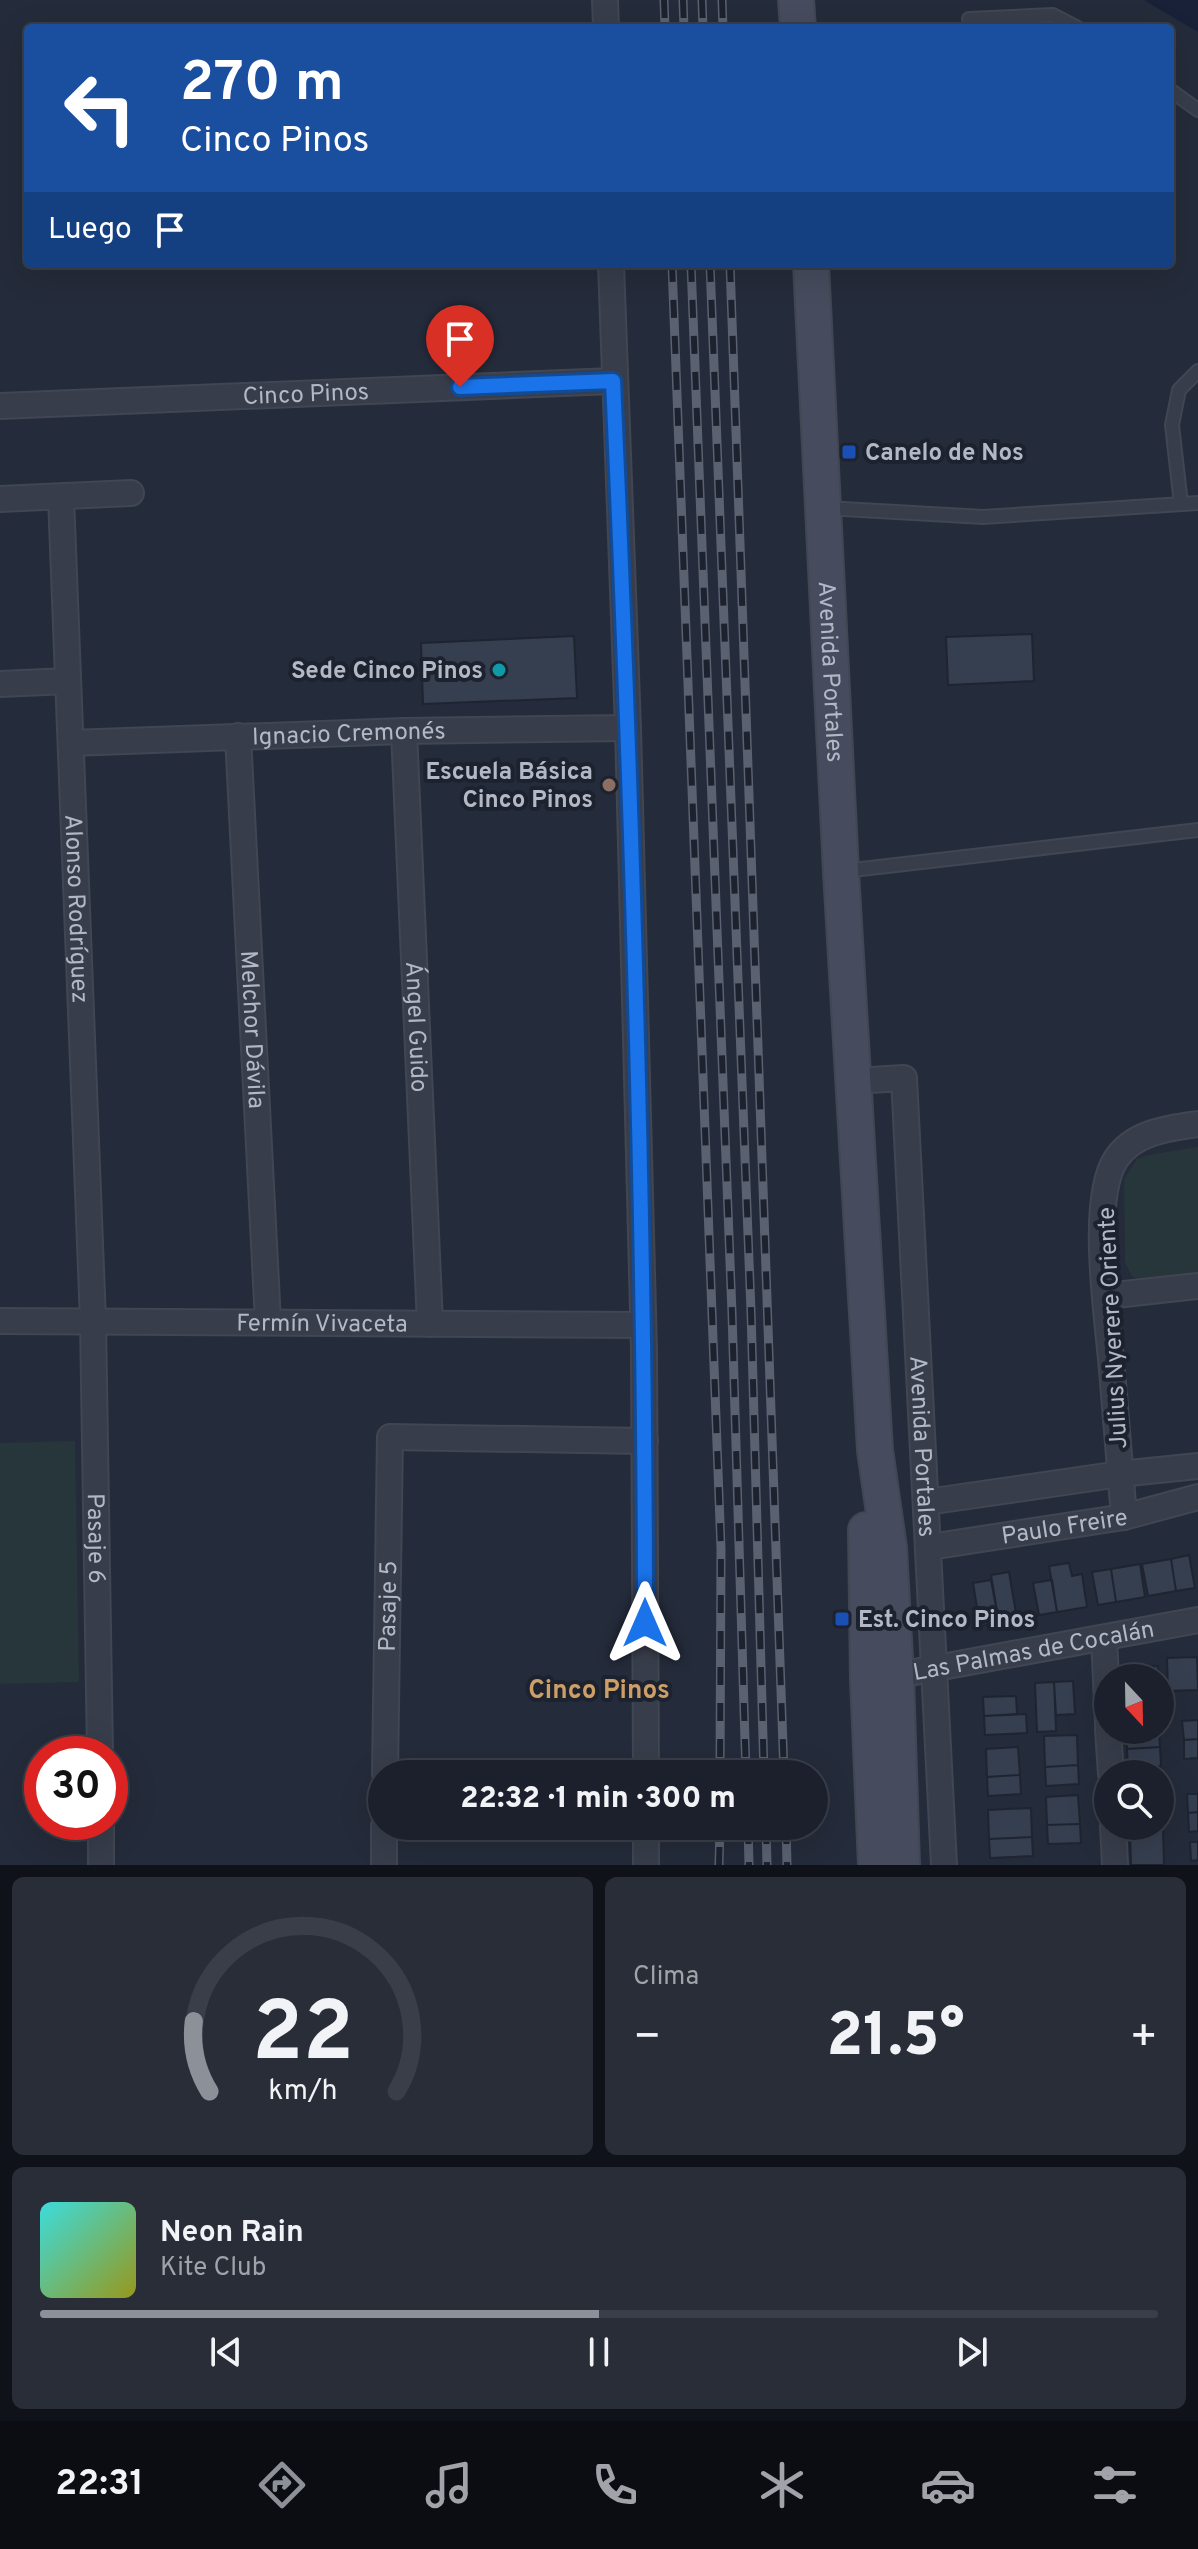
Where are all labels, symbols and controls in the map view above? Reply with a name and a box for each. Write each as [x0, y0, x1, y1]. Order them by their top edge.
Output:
text: 270 m [180, 50, 344, 120]
icon: left [48, 56, 152, 160]
text: Cinco Pinos [180, 119, 369, 165]
icon: arrive [148, 208, 192, 252]
text: Luego [48, 212, 132, 249]
pin [426, 305, 494, 387]
icon: arrive [438, 317, 482, 361]
street label: Cinco Pinos [242, 378, 370, 413]
place label: Canelo de Nos [865, 439, 1024, 469]
marker: Canelo de Nos [840, 443, 858, 461]
street label: Avenida Portales [810, 580, 849, 763]
place label: Sede Cinco Pinos [291, 657, 483, 687]
marker: Sede Cinco Pinos [490, 661, 508, 679]
street label: Ignacio Cremonés [252, 717, 446, 753]
place label: Escuela Básica Cinco Pinos [426, 758, 593, 816]
marker: Escuela Básica Cinco Pinos [600, 776, 618, 794]
street label: Alonso Rodríguez [56, 814, 94, 1004]
street label: Melchor Dávila [232, 950, 270, 1110]
street label: Ángel Guido [397, 960, 433, 1093]
street label: Julius Nyerere Oriente [1093, 1206, 1135, 1450]
street label: Fermín Vivaceta [236, 1309, 408, 1341]
street label: Avenida Portales [901, 1355, 940, 1538]
street label: Pasaje 6 [79, 1493, 110, 1584]
street label: Paulo Freire [1000, 1504, 1130, 1553]
street label: Pasaje 5 [374, 1560, 405, 1652]
position arrow [603, 1581, 687, 1665]
place label: Est. Cinco Pinos [858, 1606, 1035, 1636]
marker: Est. Cinco Pinos [833, 1610, 851, 1628]
street label: Las Palmas de Cocalán [911, 1615, 1157, 1689]
north arrow [1094, 1664, 1174, 1744]
map controls [1094, 1664, 1174, 1840]
district label: Cinco Pinos [528, 1675, 670, 1708]
speed limit sign: 30 [24, 1736, 128, 1840]
button: search [1094, 1760, 1174, 1840]
text: 22:32 · 1 min · 300 m [460, 1781, 736, 1818]
text: Clima [633, 1961, 699, 1994]
text: 22 [252, 1985, 353, 2090]
text: 21.5° [826, 2001, 965, 2077]
text: − [633, 2011, 661, 2067]
text: + [1130, 2011, 1158, 2067]
text: km/h [268, 2074, 337, 2110]
text: Neon Rain [160, 2215, 304, 2252]
text: Kite Club [160, 2252, 266, 2285]
icon: previous [204, 2330, 248, 2374]
icon: pause [577, 2330, 621, 2374]
icon: next [950, 2330, 994, 2374]
icon: directions [254, 2457, 310, 2513]
icon: music [421, 2457, 477, 2513]
icon: phone [587, 2457, 643, 2513]
icon: climate [754, 2457, 810, 2513]
icon: car [920, 2457, 976, 2513]
icon: filters [1087, 2457, 1143, 2513]
text: 22:31 [55, 2462, 144, 2508]

